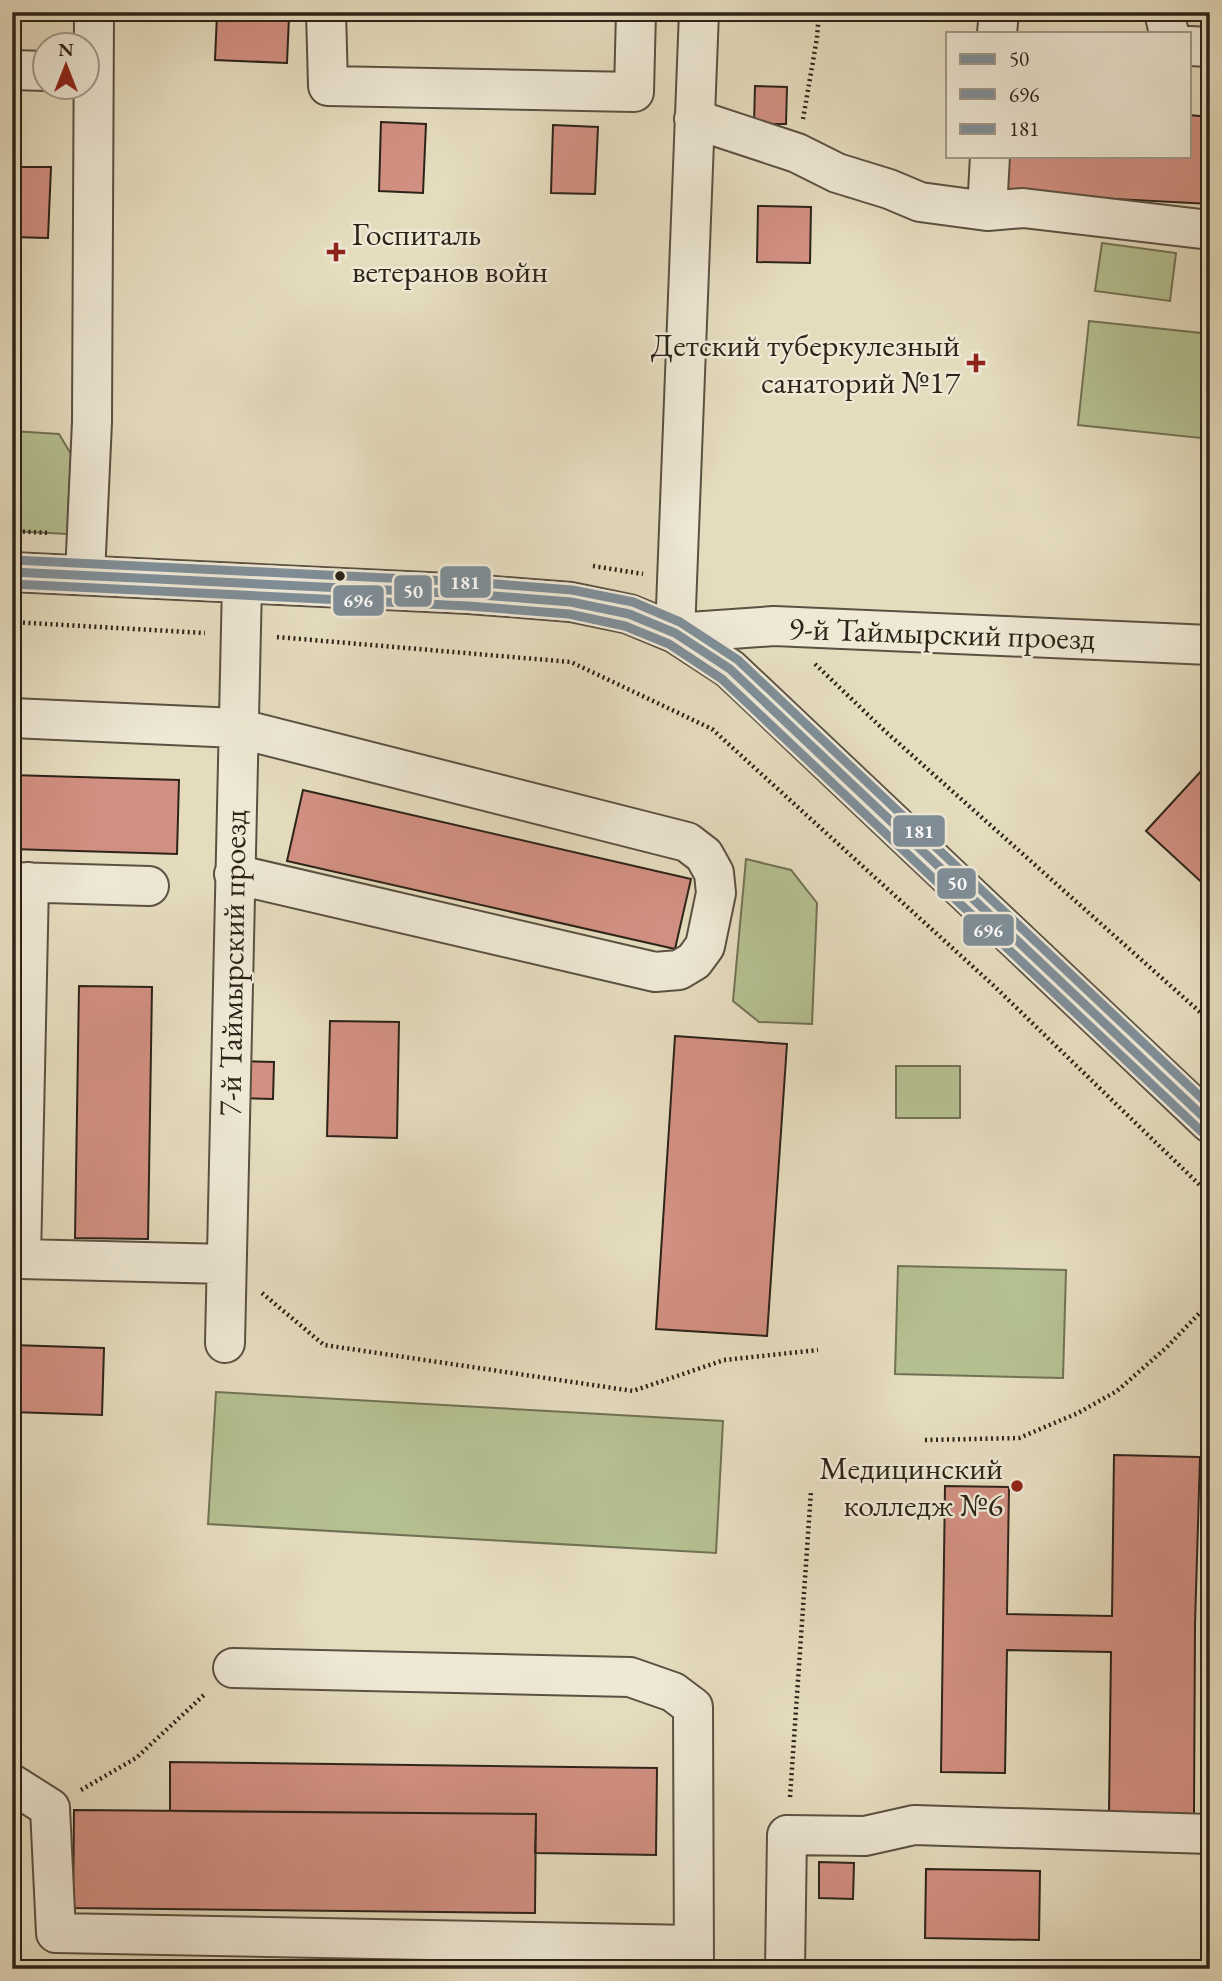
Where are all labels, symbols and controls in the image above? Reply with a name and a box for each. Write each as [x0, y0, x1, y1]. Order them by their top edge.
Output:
north arrow [32, 32, 102, 102]
legend [946, 32, 1190, 158]
text: N [58, 37, 74, 62]
text: 50 [1009, 45, 1029, 72]
text: 696 [1009, 81, 1039, 108]
text: 181 [1009, 115, 1039, 142]
place label: Госпиталь ветеранов войн [352, 213, 548, 292]
marker: Госпиталь ветеранов войн [326, 242, 346, 262]
place label: Детский туберкулезный санаторий №17 [651, 324, 961, 403]
marker: Детский туберкулезный санаторий №17 [966, 353, 986, 373]
line badge: 181 [439, 565, 492, 599]
unlabelled marker [333, 569, 347, 583]
text: 181 [450, 570, 480, 595]
line badge: 50 [393, 574, 433, 608]
text: 50 [403, 579, 423, 604]
line badge: 696 [332, 584, 385, 617]
text: 696 [343, 588, 373, 613]
street label: 9-й Таймырский проезд [788, 607, 1096, 659]
street label: 7-й Таймырский проезд [208, 809, 256, 1117]
line badge: 181 [892, 814, 946, 848]
text: 181 [904, 819, 934, 844]
line badge: 50 [936, 867, 977, 900]
text: 50 [947, 871, 967, 896]
line badge: 696 [962, 913, 1015, 947]
text: 696 [973, 918, 1003, 943]
place label: Медицинский колледж №6 [819, 1447, 1003, 1526]
marker: Медицинский колледж №6 [1009, 1478, 1025, 1494]

